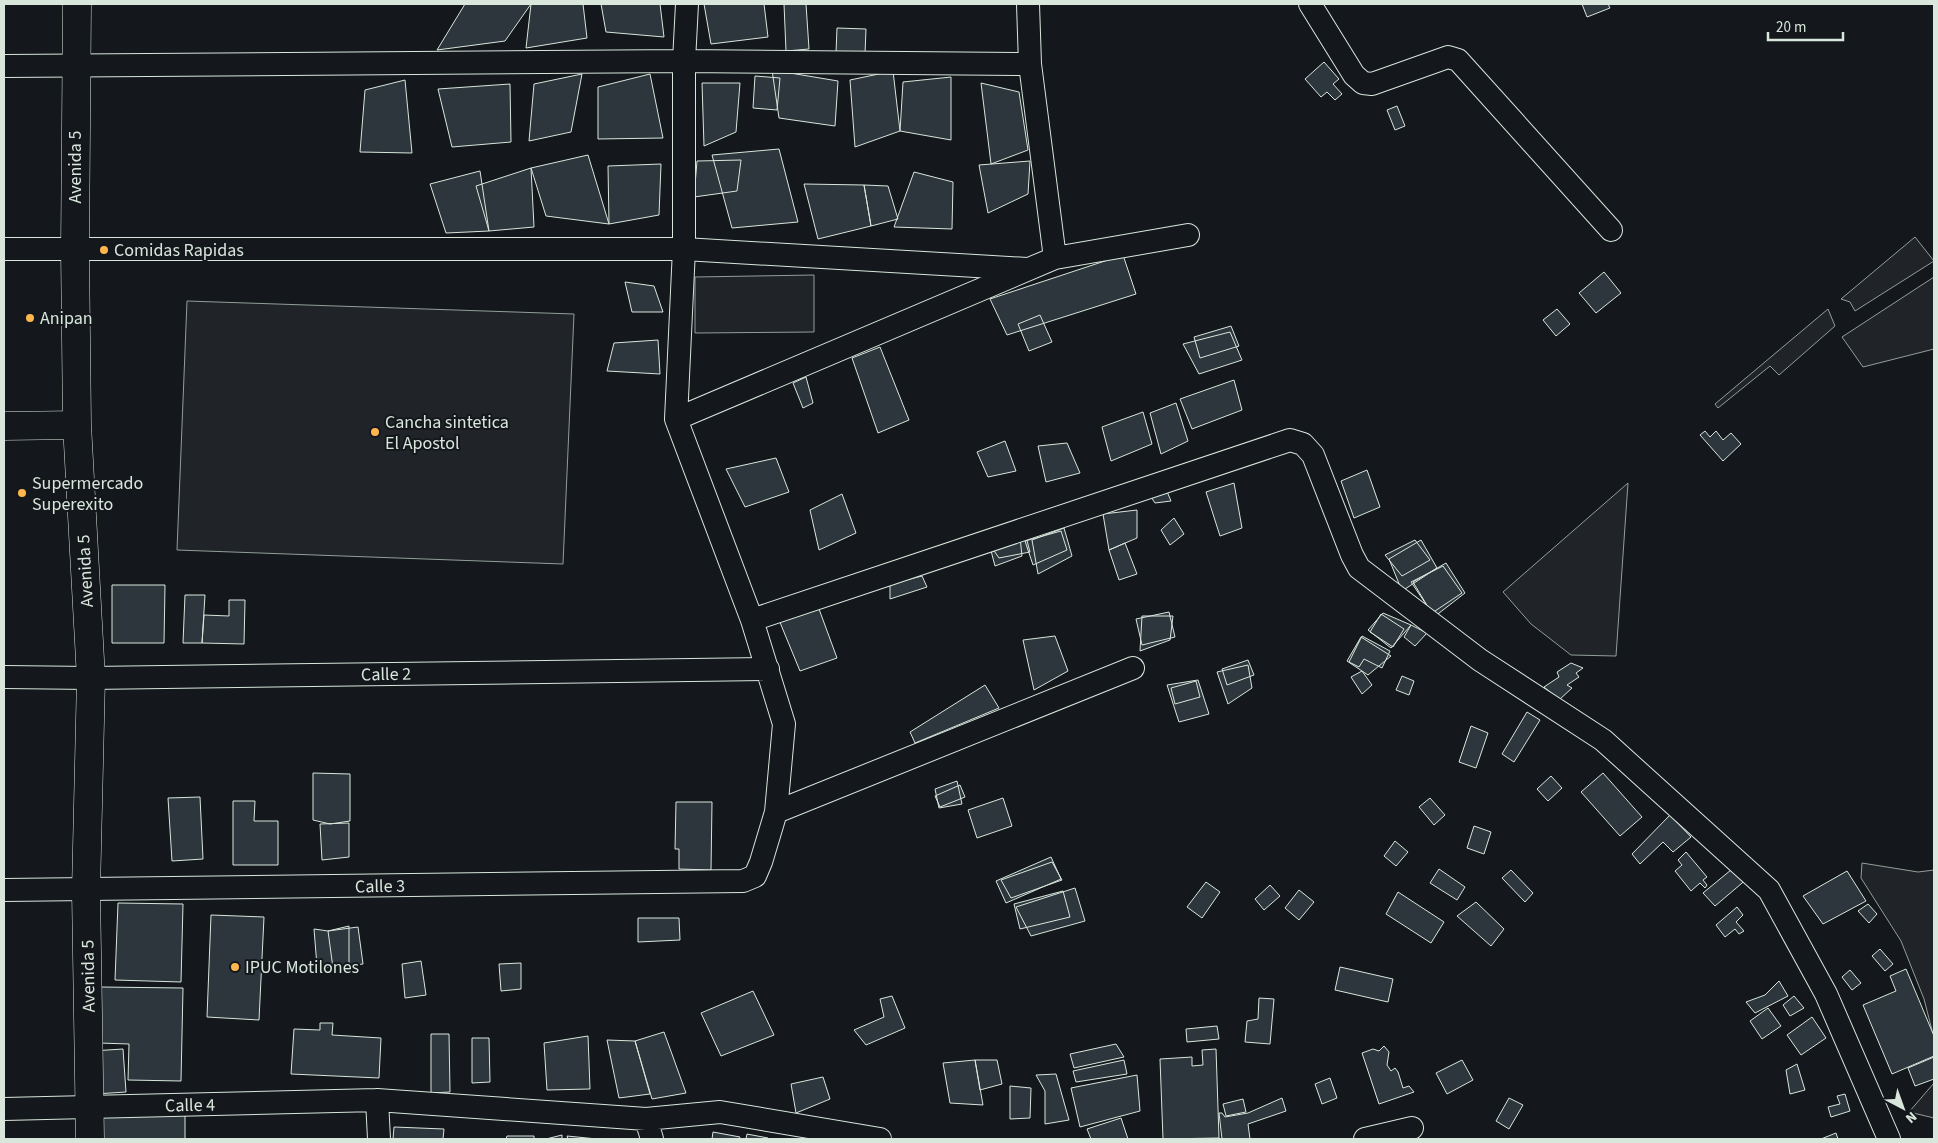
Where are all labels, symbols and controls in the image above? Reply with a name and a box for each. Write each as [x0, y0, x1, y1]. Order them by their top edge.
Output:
scale bar [1768, 10, 1843, 42]
text: 20 m [1776, 17, 1806, 38]
street label: Avenida 5 [63, 131, 88, 203]
place label: Comidas Rapidas [114, 238, 244, 263]
marker: Comidas Rapidas [98, 244, 110, 256]
place label: Anipan [40, 306, 93, 331]
marker: Anipan [24, 312, 36, 324]
place label: Cancha sintetica El Apostol [385, 410, 509, 456]
marker: Cancha sintetica El Apostol [369, 426, 381, 438]
place label: Supermercado Superexito [32, 471, 143, 517]
marker: Supermercado Superexito [16, 487, 28, 499]
street label: Avenida 5 [71, 534, 100, 608]
street label: Calle 2 [361, 662, 411, 687]
street label: Calle 3 [355, 874, 405, 899]
street label: Avenida 5 [75, 939, 102, 1013]
place label: IPUC Motilones [245, 955, 359, 980]
marker: IPUC Motilones [229, 961, 241, 973]
north arrow [1878, 1083, 1928, 1133]
street label: Calle 4 [165, 1093, 215, 1118]
text: N [1901, 1106, 1921, 1128]

